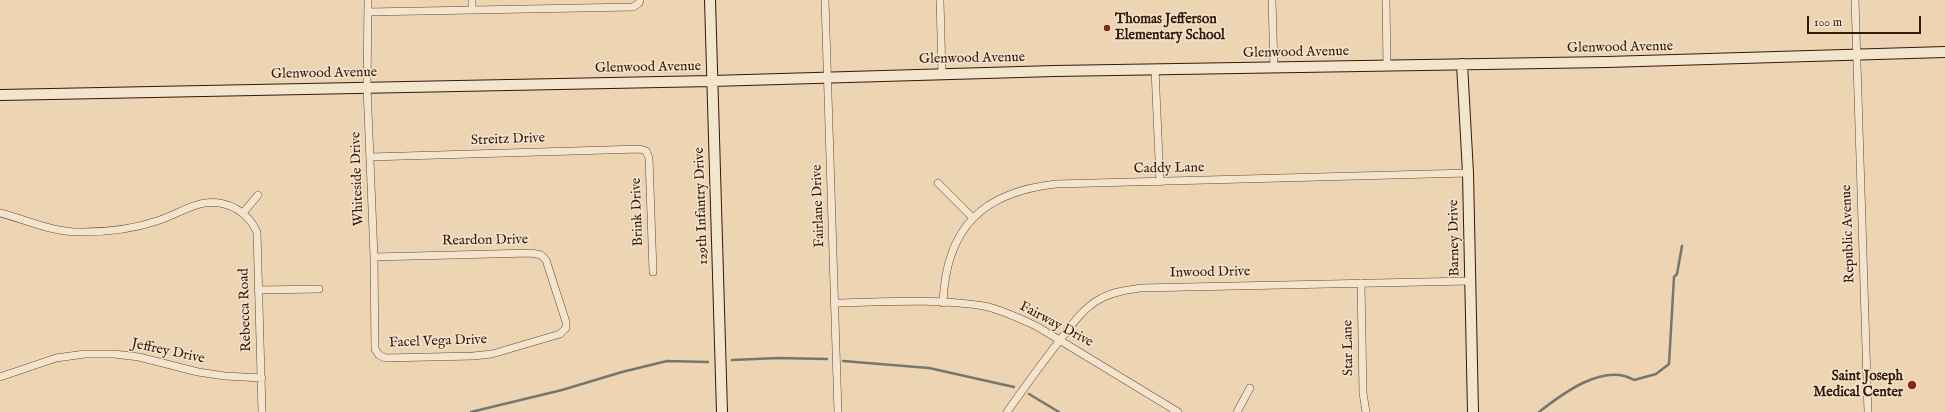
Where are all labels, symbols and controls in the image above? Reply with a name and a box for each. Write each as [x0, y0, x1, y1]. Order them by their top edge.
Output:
scale bar [1809, 8, 1923, 34]
place label: Thomas Jefferson Elementary School [1115, 12, 1225, 44]
text: 100 m [1814, 15, 1842, 30]
marker: Thomas Jefferson Elementary School [1102, 23, 1112, 33]
street label: Glenwood Avenue [1567, 39, 1673, 57]
street label: Glenwood Avenue [1243, 44, 1349, 62]
street label: Glenwood Avenue [919, 50, 1025, 68]
street label: Glenwood Avenue [595, 59, 701, 77]
street label: Glenwood Avenue [271, 65, 377, 83]
street label: Streitz Drive [471, 130, 545, 150]
street label: Whiteside Drive [348, 131, 368, 227]
street label: 129th Infantry Drive [692, 147, 712, 265]
street label: Caddy Lane [1133, 160, 1205, 178]
street label: Fairlane Drive [809, 164, 829, 248]
street label: Brink Drive [628, 177, 648, 247]
street label: Republic Avenue [1839, 184, 1859, 284]
street label: Barney Drive [1446, 199, 1464, 277]
street label: Reardon Drive [442, 232, 528, 250]
street label: Inwood Drive [1170, 264, 1250, 282]
street label: Rebecca Road [236, 268, 256, 352]
street label: Fairway Drive [1016, 299, 1096, 351]
street label: Star Lane [1340, 320, 1358, 376]
street label: Facel Vega Drive [389, 332, 487, 352]
street label: Jeffrey Drive [130, 336, 206, 368]
place label: Saint Joseph Medical Center [1813, 369, 1903, 402]
marker: Saint Joseph Medical Center [1906, 379, 1918, 391]

